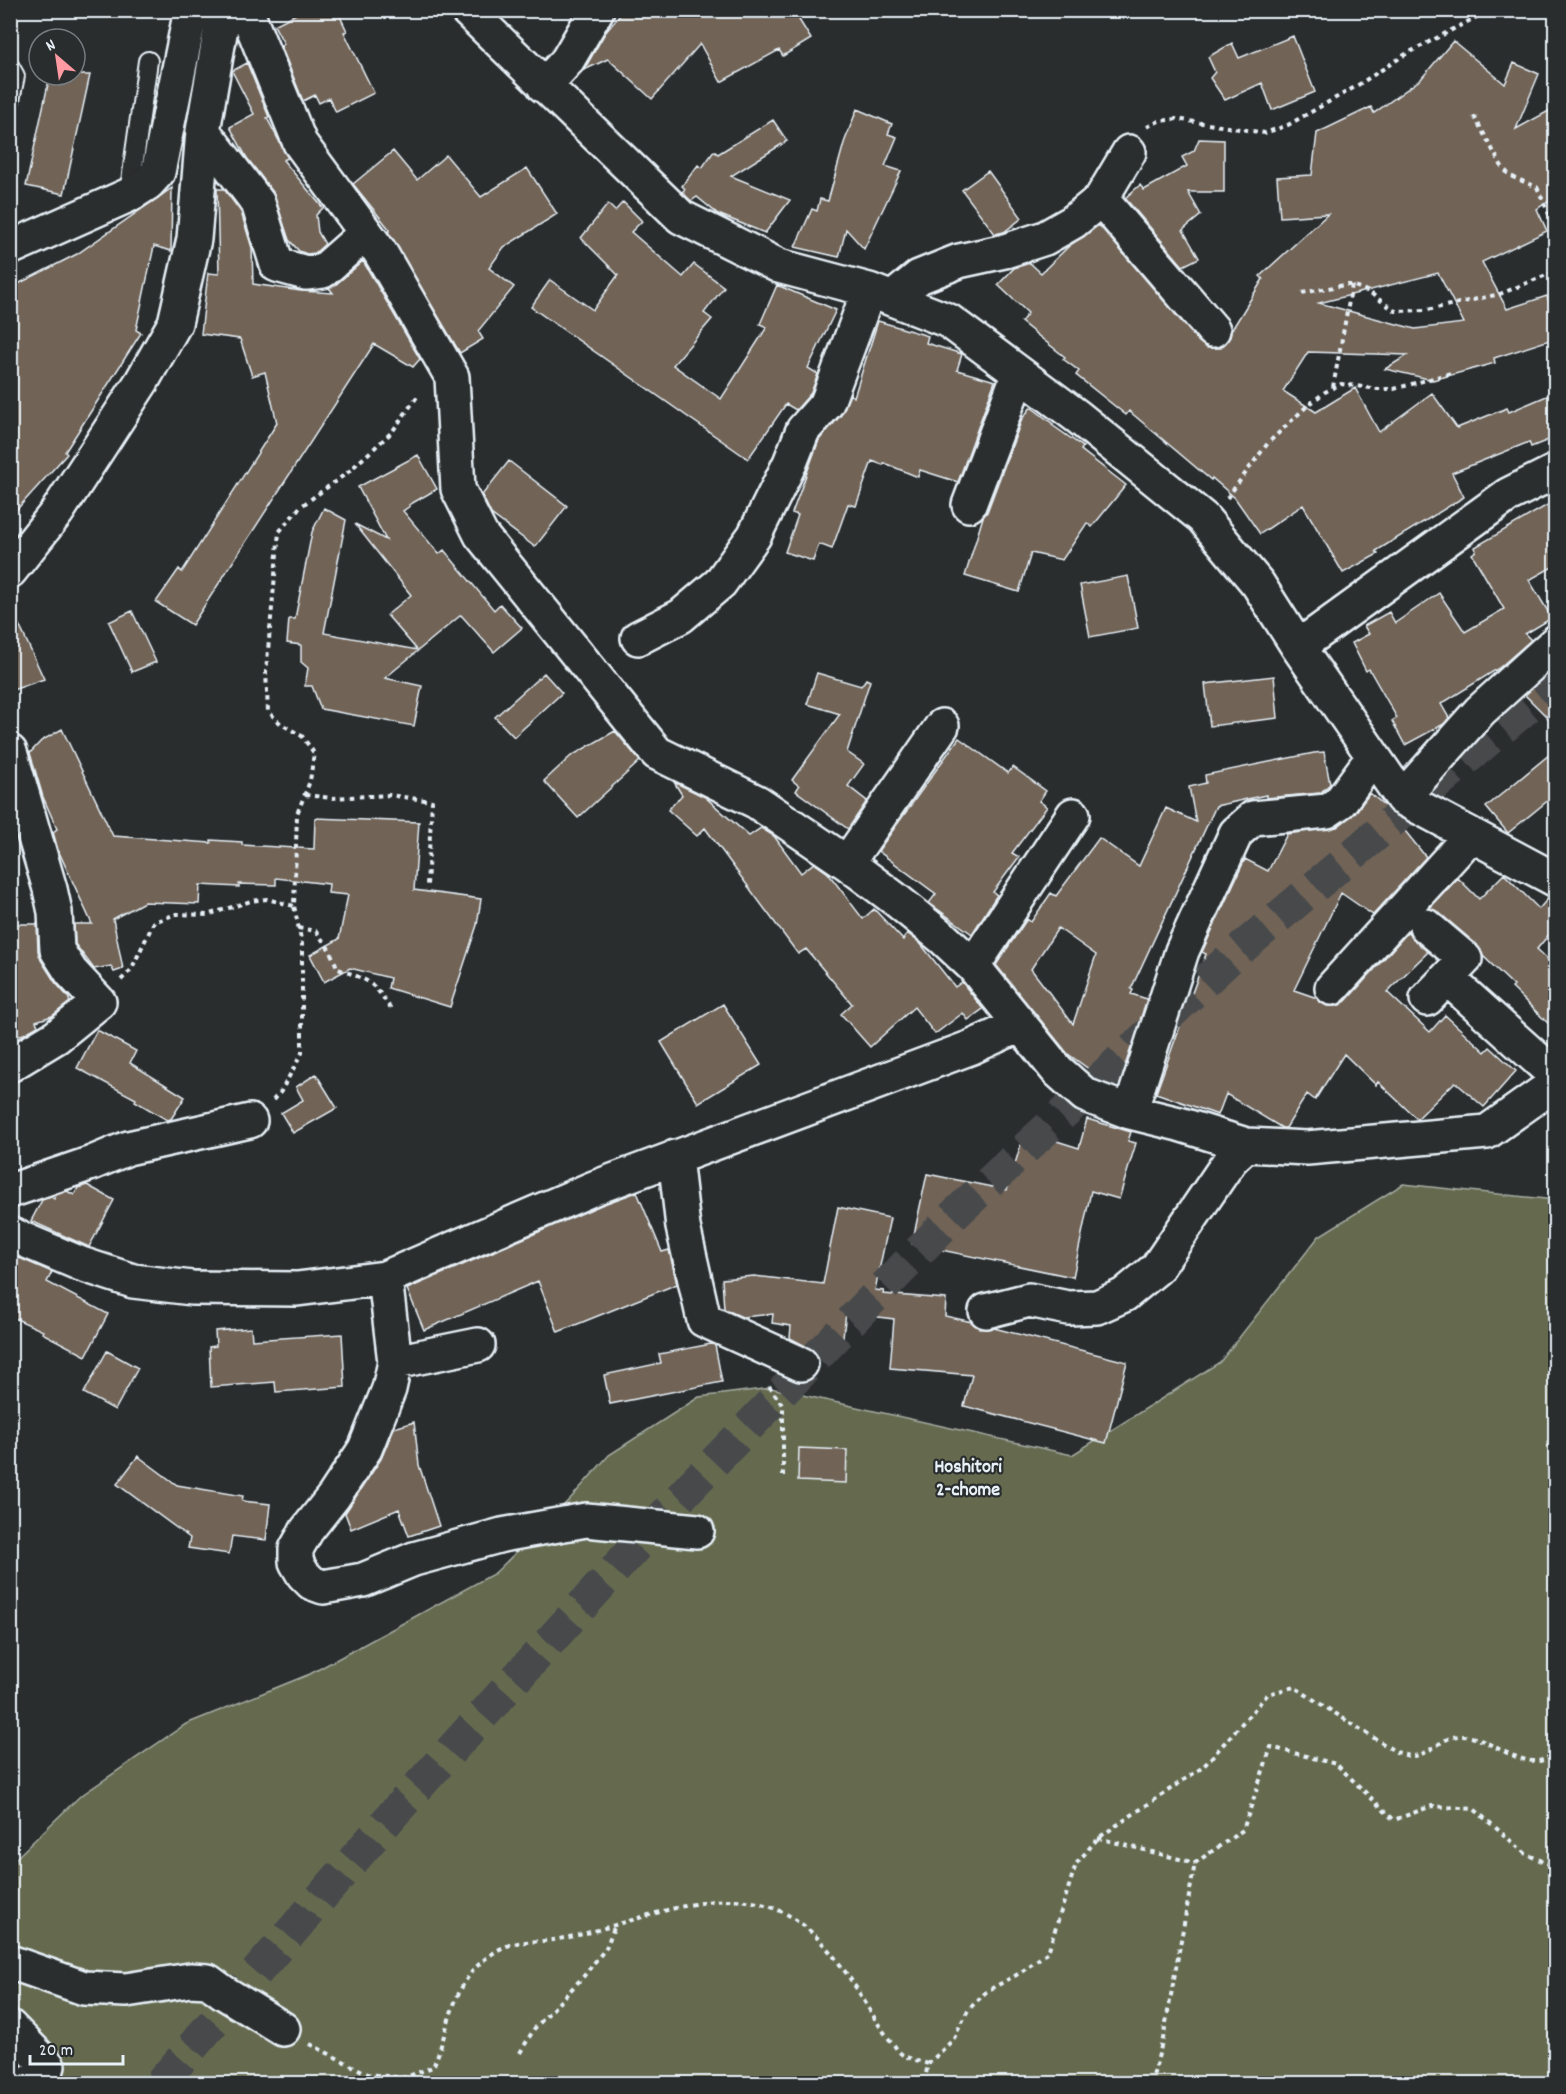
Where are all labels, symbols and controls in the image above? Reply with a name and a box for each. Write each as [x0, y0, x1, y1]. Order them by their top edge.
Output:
north arrow [27, 27, 87, 87]
text: N [42, 34, 60, 58]
district label: Hoshitori 2-chome [934, 1454, 1002, 1505]
scale bar [30, 2028, 123, 2066]
text: 20 m [39, 2039, 73, 2064]

